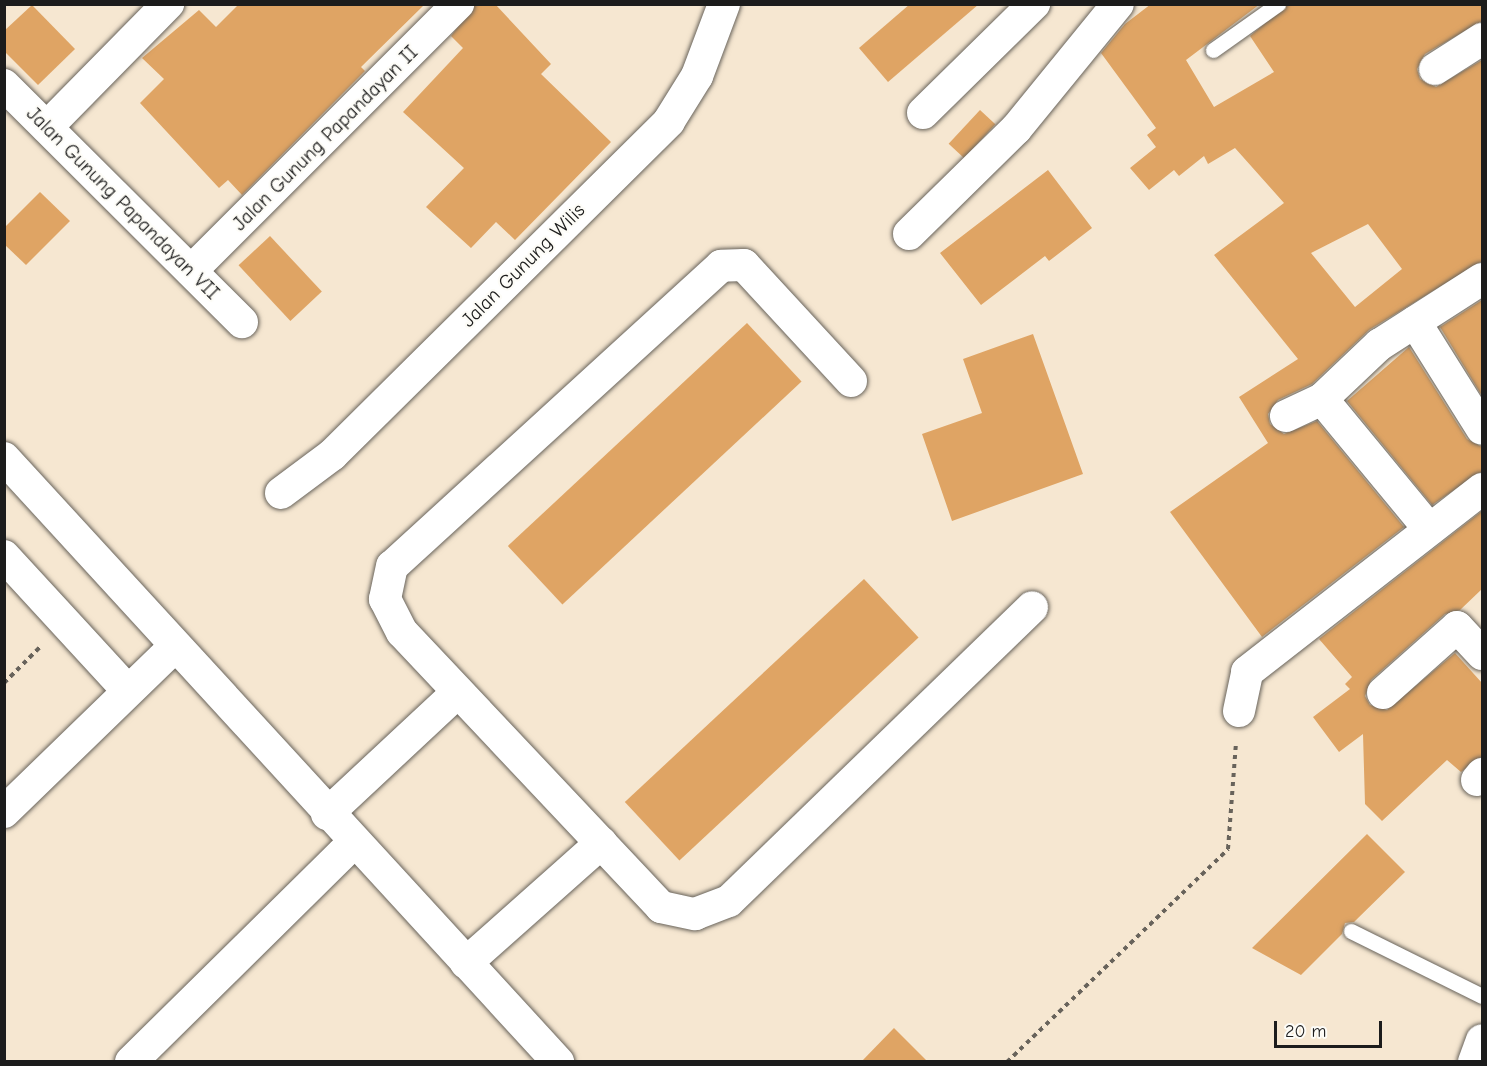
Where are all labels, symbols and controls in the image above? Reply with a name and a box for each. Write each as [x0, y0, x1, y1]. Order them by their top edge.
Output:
street label: Jalan Gunung Papandayan II [227, 40, 423, 236]
street label: Jalan Gunung Papandayan VII [22, 102, 224, 304]
street label: Jalan Gunung Wilis [456, 198, 590, 332]
scale bar [1277, 1009, 1385, 1047]
text: 20 m [1285, 1021, 1326, 1042]

